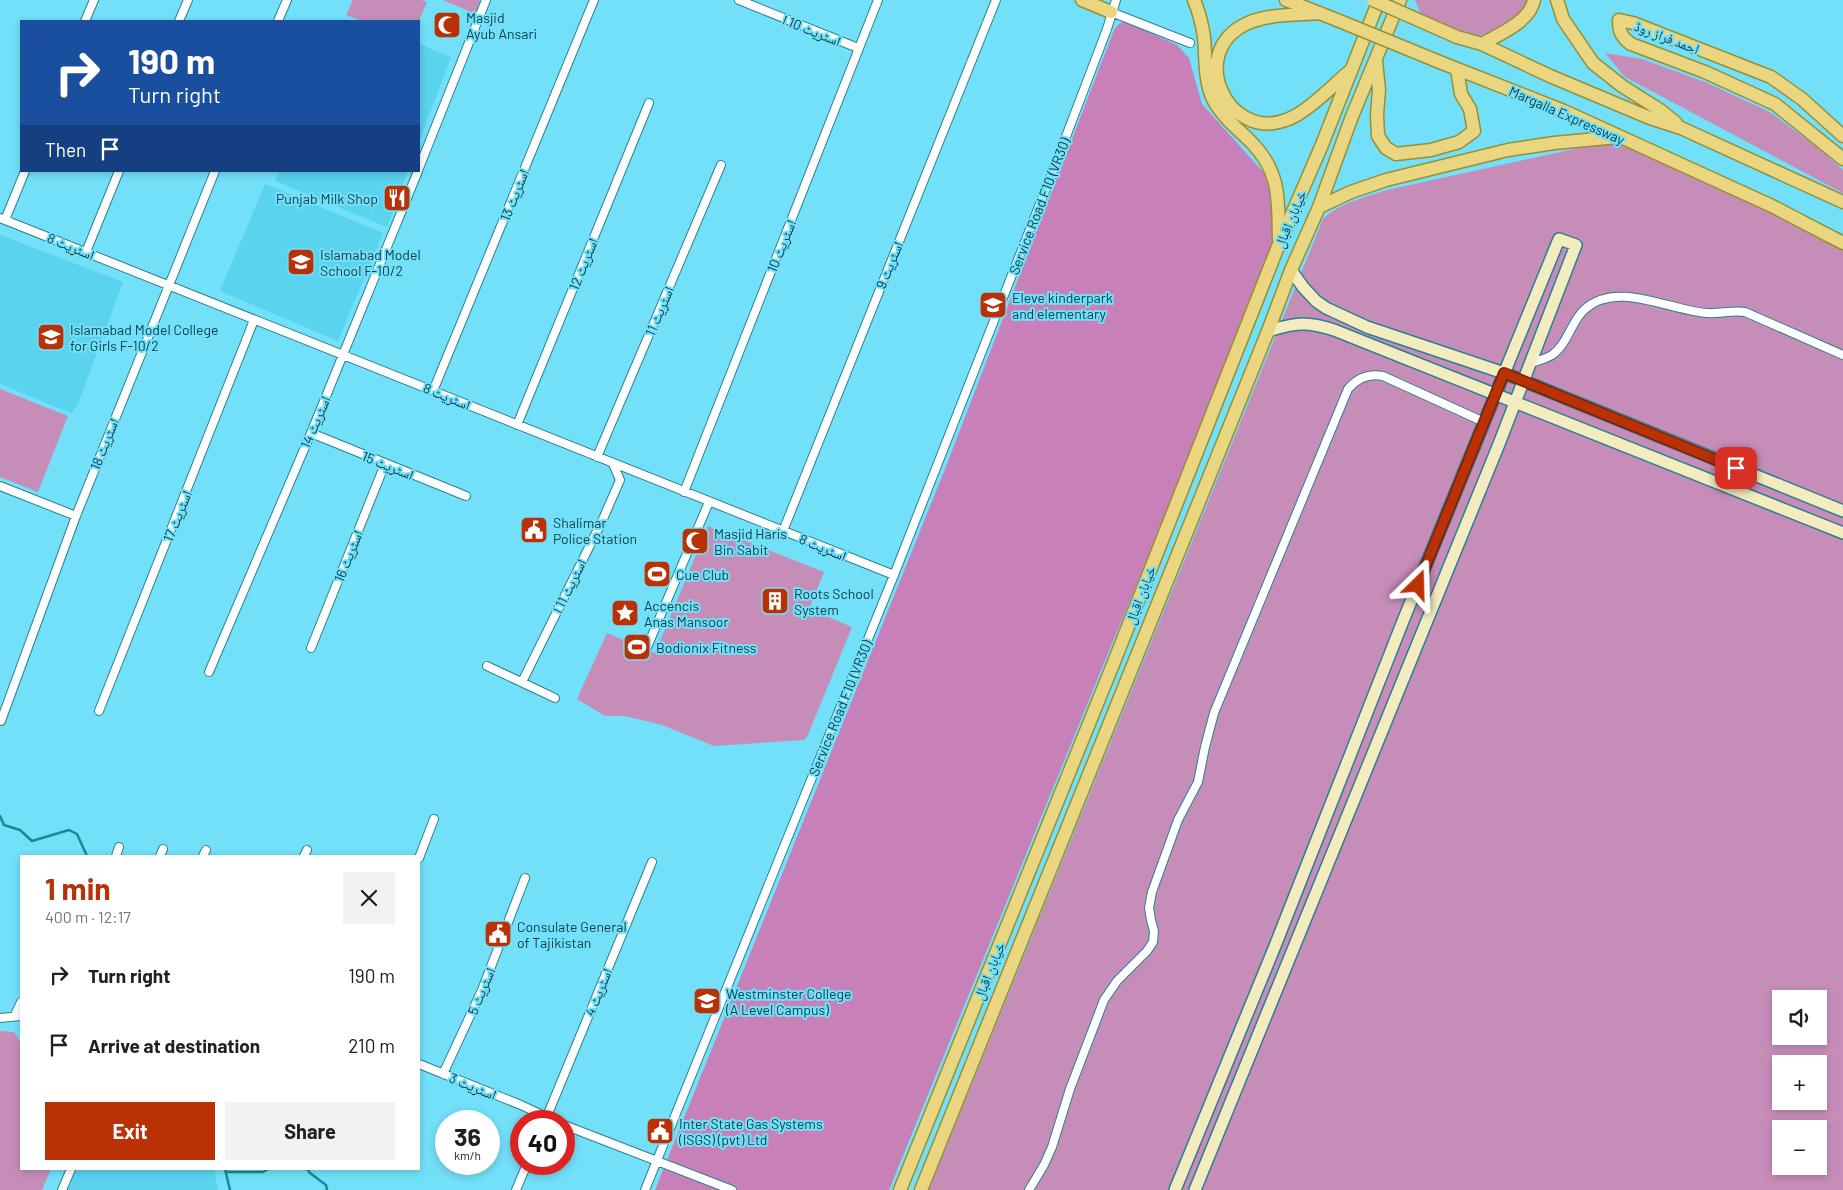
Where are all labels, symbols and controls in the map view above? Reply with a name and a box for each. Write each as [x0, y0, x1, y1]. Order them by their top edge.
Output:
place label: Masjid Ayub Ansari [466, 9, 537, 42]
mosque icon: Masjid Ayub Ansari [432, 10, 462, 40]
street label: اسٹریٹ 10 ا [780, 11, 844, 50]
street label: احمد فراز روڈ [1632, 17, 1702, 58]
text: 190 m [128, 39, 215, 81]
icon: right [45, 40, 110, 105]
text: Turn right [128, 81, 221, 107]
street label: Margalla Expressway [1507, 82, 1628, 148]
icon: arrive [96, 135, 124, 163]
street label: Service Road F10 (VR30) [1005, 135, 1073, 277]
text: Then [45, 138, 86, 161]
street label: اسٹریٹ 13 [496, 167, 533, 224]
restaurant icon: Punjab Milk Shop [382, 183, 412, 213]
street label: خیابان اقبال [1270, 187, 1311, 251]
place label: Punjab Milk Shop [276, 190, 378, 207]
street label: اسٹریٹ 10 [763, 217, 800, 275]
street label: اسٹریٹ 8 [44, 229, 97, 264]
street label: اسٹریٹ 12 [565, 235, 602, 293]
street label: اسٹریٹ 9 [872, 239, 907, 292]
place label: Islamabad Model School F-10/2 [320, 246, 421, 279]
school or university icon: Islamabad Model School F-10/2 [286, 247, 316, 277]
street label: اسٹریٹ 11 [641, 284, 678, 339]
place label: Eleve kinderpark and elementary [1012, 289, 1113, 322]
school or university icon: Eleve kinderpark and elementary [978, 290, 1008, 320]
place label: Islamabad Model College for Girls F-10/2 [70, 321, 218, 354]
school or university icon: Islamabad Model College for Girls F-10/2 [36, 322, 66, 352]
street label: اسٹریٹ 8 [420, 379, 473, 414]
street label: اسٹریٹ 14 [296, 393, 334, 451]
street label: اسٹریٹ 18 [86, 416, 123, 473]
street label: اسٹریٹ 15 [359, 447, 416, 484]
pin [1715, 447, 1757, 489]
icon: arrive [1722, 454, 1750, 482]
street label: اسٹریٹ 17 [159, 488, 196, 545]
place label: Shalimar Police Station [553, 514, 637, 547]
public building icon: Shalimar Police Station [519, 515, 549, 545]
place label: Masjid Haris Bin Sabit [714, 525, 787, 558]
mosque icon: Masjid Haris Bin Sabit [680, 526, 710, 556]
street label: اسٹریٹ 16 [330, 528, 367, 585]
street label: اسٹریٹ 8 [796, 530, 849, 565]
street label: اسٹریٹ 11 ا [549, 556, 590, 616]
position arrow [1391, 558, 1443, 610]
sports icon: Cue Club [642, 559, 672, 589]
street label: خیابان اقبال [1121, 563, 1160, 627]
place label: Cue Club [676, 566, 729, 583]
place label: Roots School System [794, 585, 874, 618]
building icon: Roots School System [760, 586, 790, 616]
place label: Accencis Anas Mansoor [644, 597, 729, 630]
place icon: Accencis Anas Mansoor [610, 598, 640, 628]
sports icon: Bodionix Fitness [622, 632, 652, 662]
street label: Service Road F10 (VR30) [805, 637, 875, 779]
place label: Bodionix Fitness [656, 639, 757, 656]
text: 1 min [45, 870, 111, 906]
button: close [343, 872, 395, 924]
text: 400 m · 12:17 [45, 907, 131, 926]
place label: Consulate General of Tajikistan [517, 918, 627, 951]
public building icon: Consulate General of Tajikistan [483, 919, 513, 949]
street label: خیابان اقبال [970, 939, 1009, 1003]
icon: right [45, 961, 73, 989]
text: Turn right [88, 964, 170, 987]
text: 190 m [348, 964, 395, 987]
street label: اسٹریٹ 5 [464, 965, 499, 1017]
street label: اسٹریٹ 4 [581, 966, 616, 1019]
place label: Westminster College (A Level Campus) [725, 985, 851, 1018]
school or university icon: Westminster College (A Level Campus) [692, 986, 722, 1016]
map controls [1772, 990, 1827, 1175]
button: sound [1772, 990, 1827, 1045]
icon: arrive [45, 1031, 73, 1059]
text: Arrive at destination [88, 1034, 260, 1057]
text: 210 m [348, 1034, 395, 1057]
button: + [1772, 1055, 1827, 1110]
street label: اسٹریٹ 3 [446, 1069, 499, 1104]
button: Exit [45, 1102, 215, 1160]
button: Share [225, 1102, 395, 1160]
speed limit sign: 40 [510, 1110, 575, 1175]
place label: Inter State Gas Systems (ISGS) (pvt) Ltd [678, 1115, 823, 1148]
public building icon: Inter State Gas Systems (ISGS) (pvt) Ltd [645, 1116, 675, 1146]
button: − [1772, 1120, 1827, 1175]
text: 36 [454, 1121, 481, 1151]
text: km/h [454, 1148, 481, 1162]

